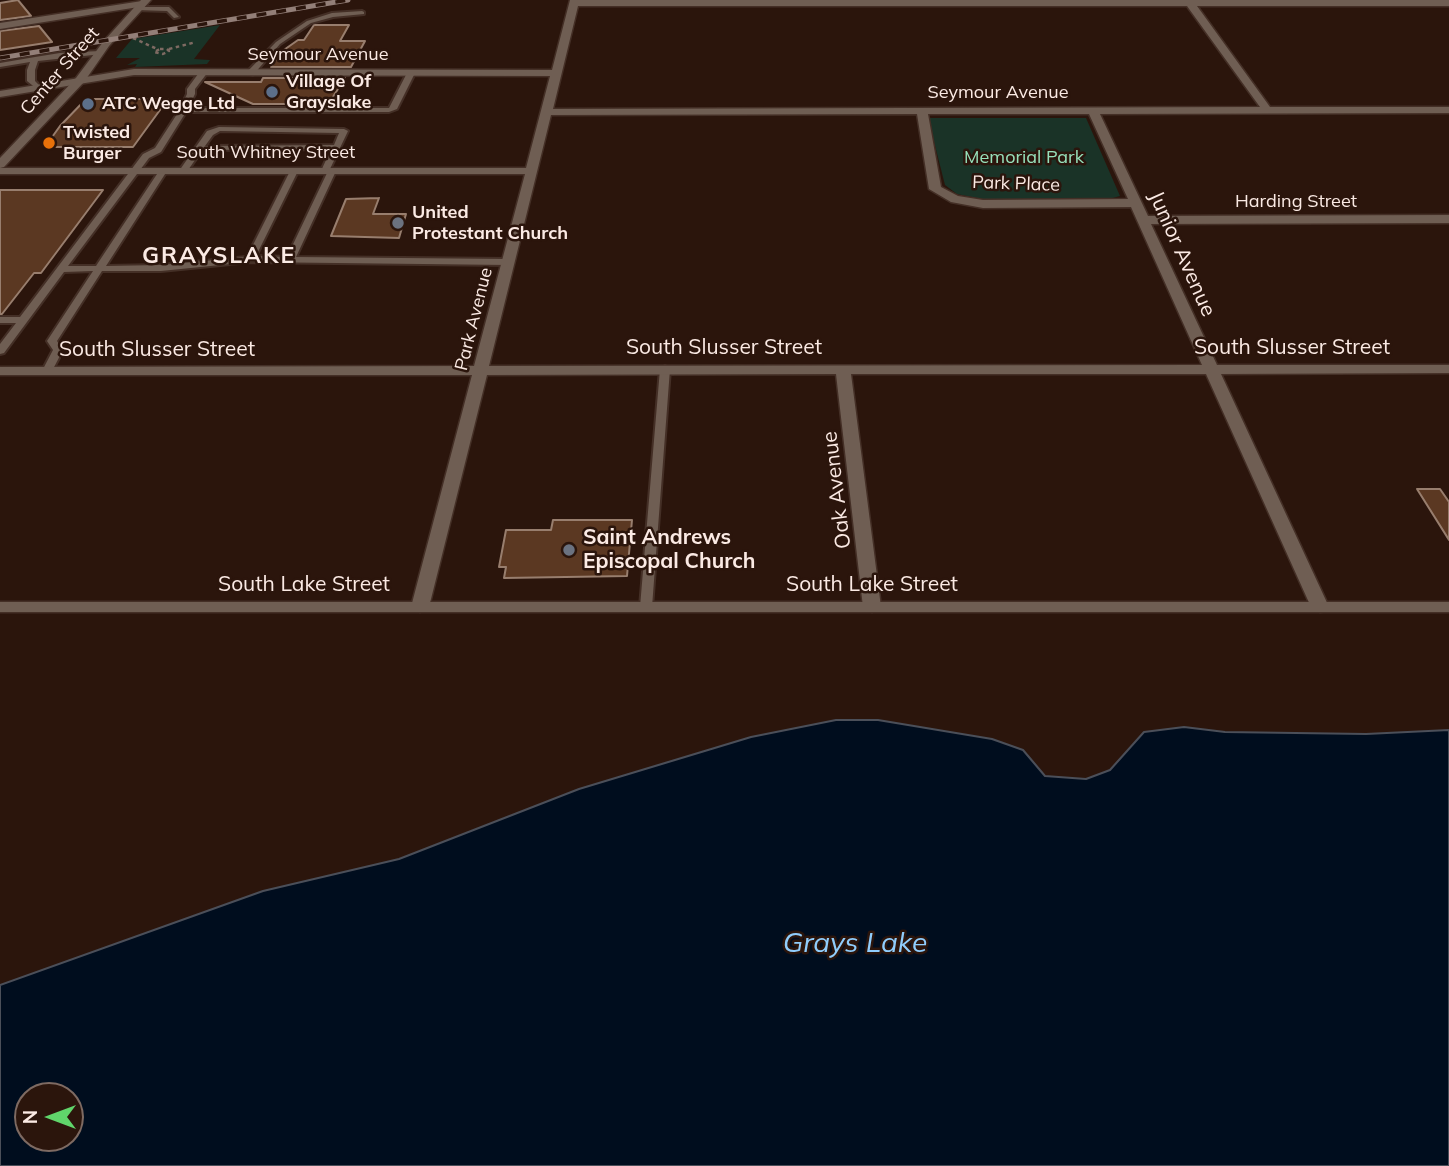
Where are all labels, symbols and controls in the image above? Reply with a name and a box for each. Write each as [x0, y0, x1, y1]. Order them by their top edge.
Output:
street label: Center Street [16, 23, 104, 119]
street label: Seymour Avenue [248, 44, 388, 66]
place label: Village Of Grayslake [286, 71, 371, 114]
street label: Seymour Avenue [928, 82, 1068, 104]
marker: Village Of Grayslake [264, 84, 280, 100]
place label: ATC Wegge Ltd [102, 93, 235, 115]
marker: ATC Wegge Ltd [80, 96, 96, 112]
place label: Twisted Burger [63, 122, 130, 164]
marker: Twisted Burger [41, 135, 57, 151]
street label: South Whitney Street [177, 142, 355, 164]
park label: Memorial Park [964, 147, 1084, 169]
street label: Park Place [972, 172, 1060, 196]
street label: Junior Avenue [1143, 187, 1221, 321]
street label: Harding Street [1235, 191, 1357, 213]
place label: United Protestant Church [412, 202, 568, 244]
marker: United Protestant Church [390, 215, 406, 231]
district label: GRAYSLAKE [143, 242, 295, 270]
street label: Park Avenue [451, 265, 497, 373]
street label: South Slusser Street [626, 335, 822, 361]
street label: South Slusser Street [1194, 335, 1390, 361]
street label: South Slusser Street [59, 337, 255, 363]
street label: Oak Avenue [817, 430, 857, 550]
place label: Saint Andrews Episcopal Church [583, 525, 755, 575]
marker: Saint Andrews Episcopal Church [561, 542, 577, 558]
street label: South Lake Street [218, 572, 390, 598]
street label: South Lake Street [786, 572, 958, 598]
water label: Grays Lake [783, 927, 927, 961]
north arrow [14, 1082, 84, 1152]
text: N [18, 1110, 42, 1124]

